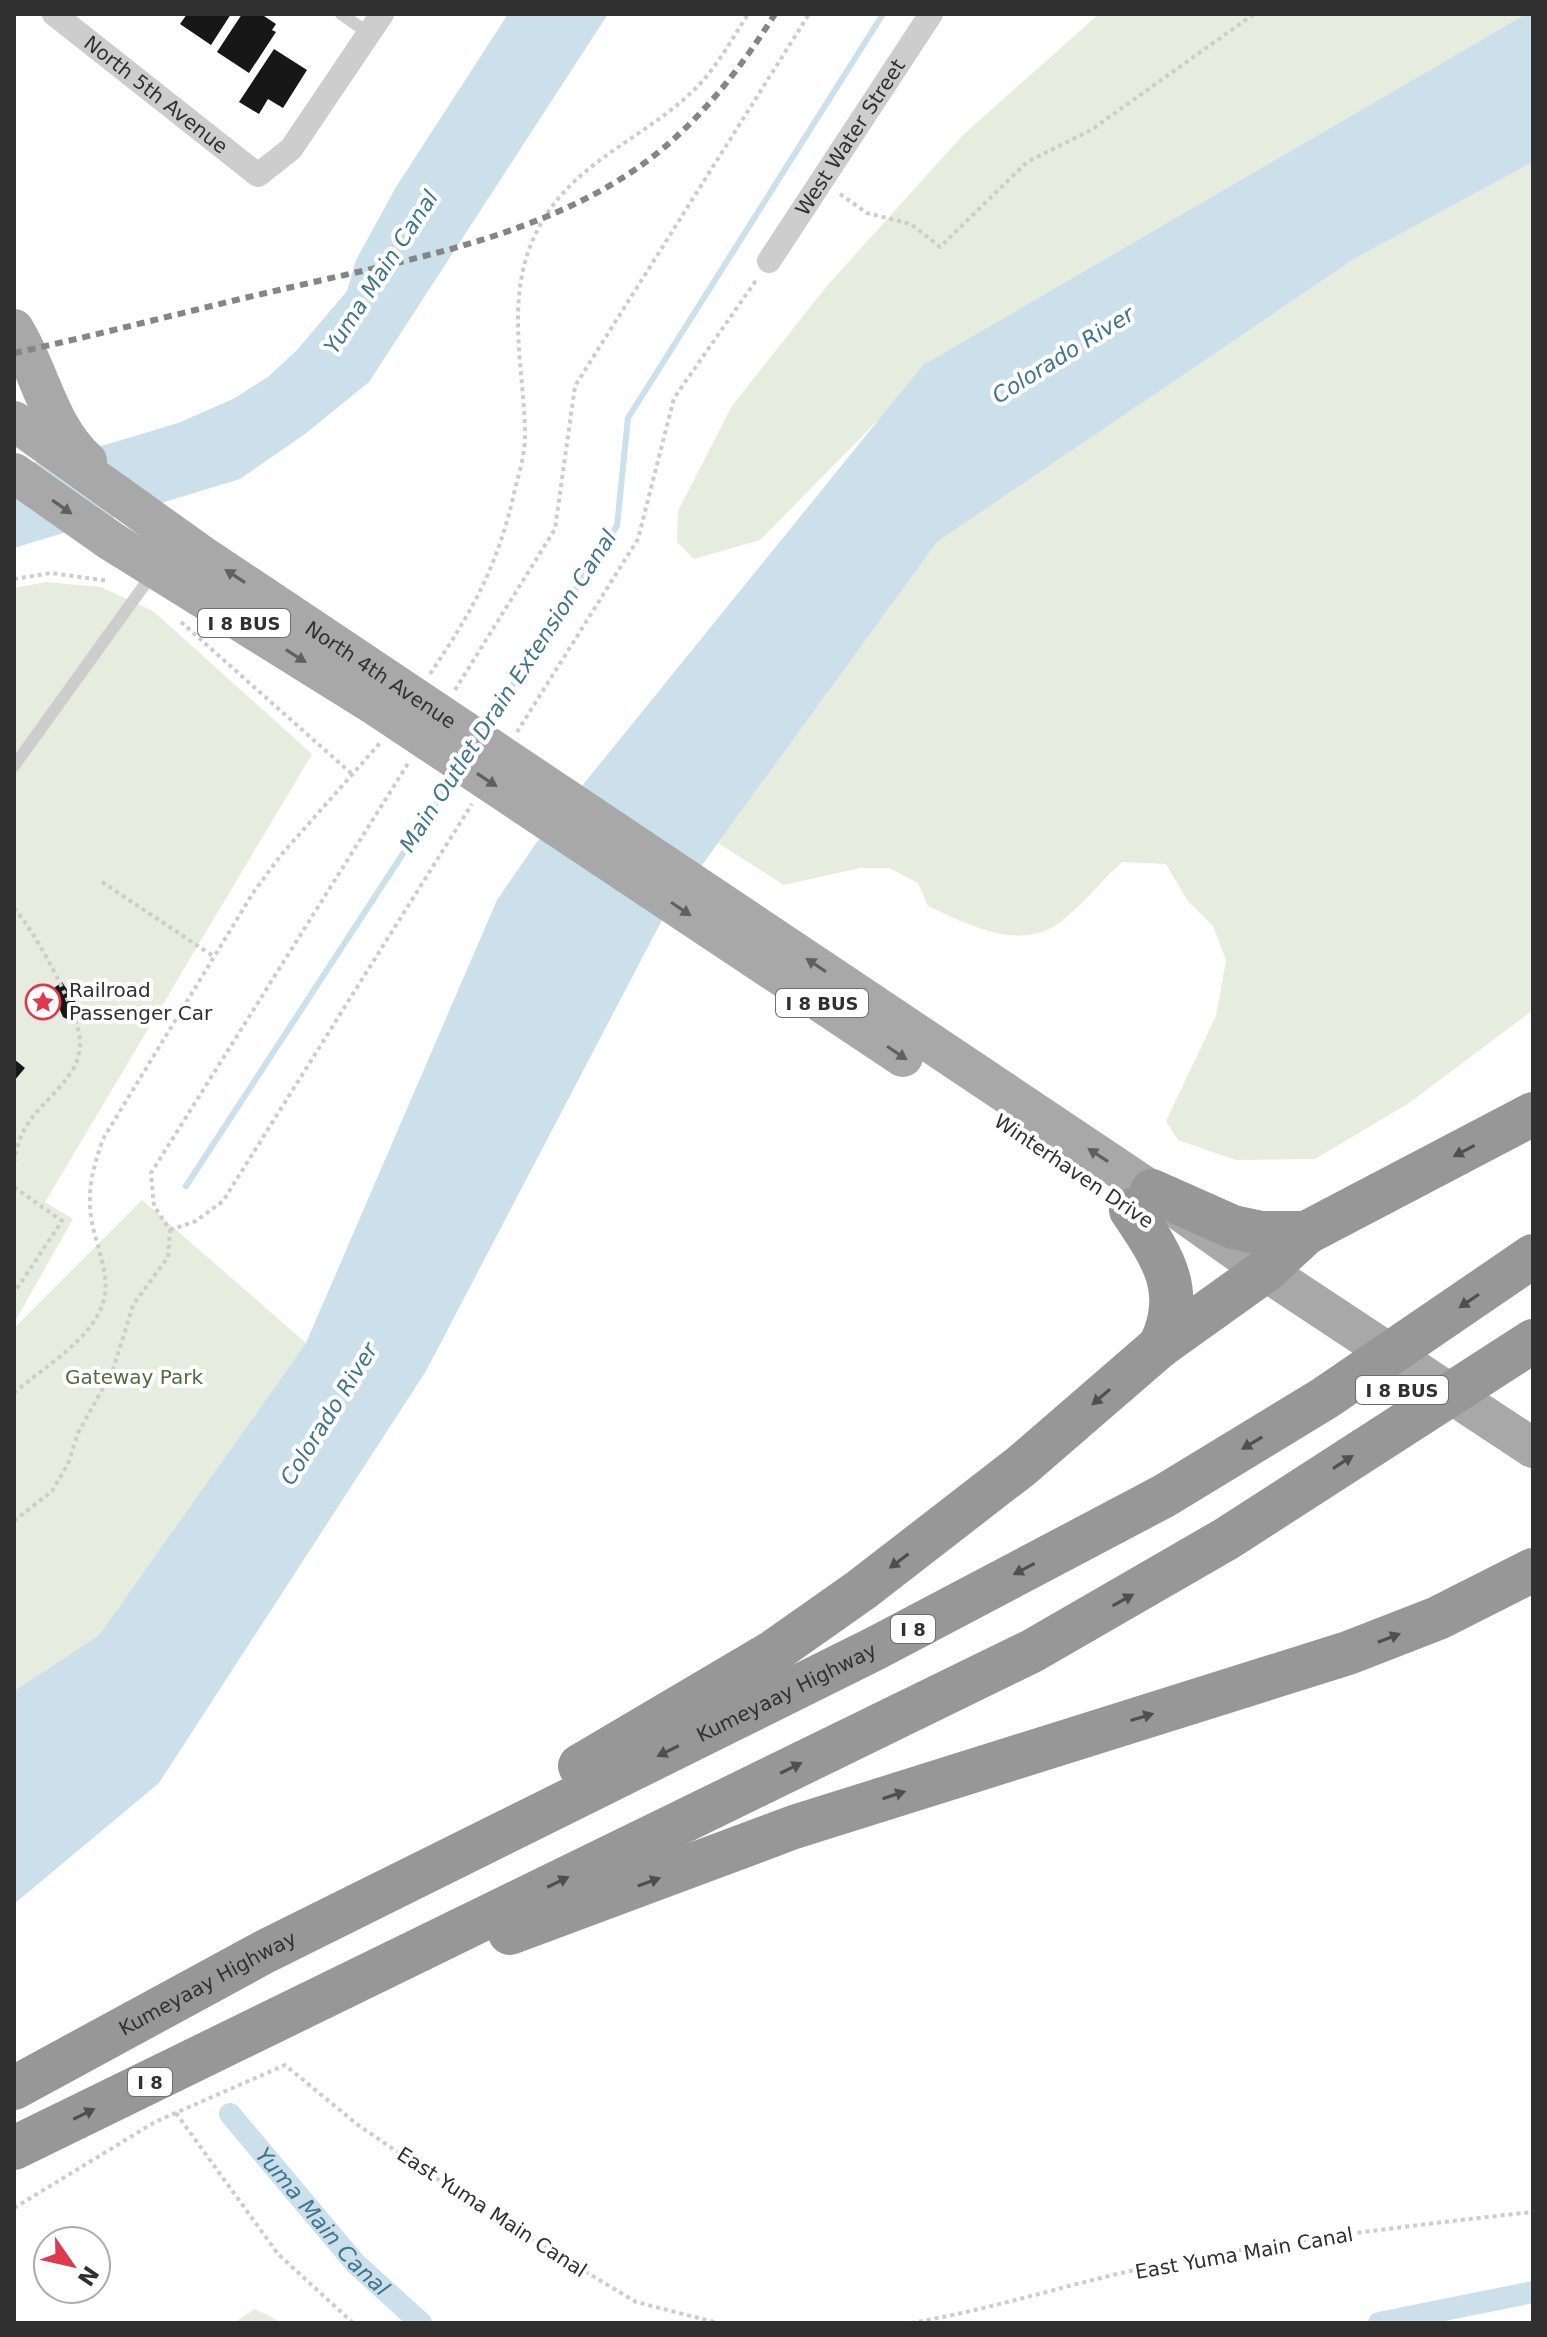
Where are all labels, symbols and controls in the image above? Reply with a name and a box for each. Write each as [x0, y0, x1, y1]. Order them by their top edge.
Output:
street label: North 5th Avenue [79, 30, 233, 159]
street label: West Water Street [790, 54, 910, 220]
water label: Yuma Main Canal [319, 186, 443, 358]
water label: Colorado River [988, 300, 1140, 409]
one-way arrow [52, 499, 73, 514]
water label: Main Outlet Drain Extension Canal [394, 525, 622, 857]
one-way arrow [224, 569, 245, 584]
road number: I 8 BUS [198, 609, 290, 637]
street label: North 4th Avenue [301, 616, 461, 734]
one-way arrow [285, 649, 307, 663]
one-way arrow [477, 773, 498, 788]
one-way arrow [670, 901, 691, 916]
one-way arrow [806, 958, 827, 973]
place label: Railroad Passenger Car [69, 978, 213, 1025]
place icon: Railroad Passenger Car [24, 983, 62, 1021]
road number: I 8 BUS [776, 989, 868, 1017]
one-way arrow [886, 1045, 908, 1060]
street label: Winterhaven Drive [990, 1109, 1158, 1233]
one-way arrow [1453, 1144, 1476, 1158]
one-way arrow [1087, 1148, 1109, 1162]
one-way arrow [1458, 1293, 1480, 1307]
water label: Colorado River [275, 1337, 384, 1489]
park label: Gateway Park [65, 1365, 203, 1389]
road number: I 8 BUS [1356, 1376, 1448, 1404]
one-way arrow [1091, 1388, 1111, 1405]
one-way arrow [1241, 1436, 1263, 1450]
one-way arrow [1333, 1455, 1354, 1470]
one-way arrow [889, 1552, 909, 1568]
one-way arrow [1013, 1562, 1036, 1576]
one-way arrow [1112, 1593, 1134, 1607]
road number: I 8 [891, 1615, 935, 1643]
one-way arrow [1378, 1631, 1402, 1644]
street label: Kumeyaay Highway [693, 1638, 880, 1747]
one-way arrow [1130, 1710, 1154, 1723]
one-way arrow [657, 1745, 680, 1758]
one-way arrow [780, 1761, 803, 1775]
one-way arrow [882, 1788, 906, 1801]
one-way arrow [637, 1875, 661, 1888]
one-way arrow [546, 1876, 569, 1889]
street label: Kumeyaay Highway [115, 1926, 300, 2041]
road number: I 8 [128, 2068, 172, 2096]
one-way arrow [73, 2107, 96, 2121]
water label: Yuma Main Canal [251, 2142, 395, 2301]
street label: East Yuma Main Canal [393, 2142, 591, 2282]
street label: East Yuma Main Canal [1133, 2222, 1355, 2284]
north arrow [32, 2225, 112, 2305]
text: N [73, 2261, 104, 2291]

